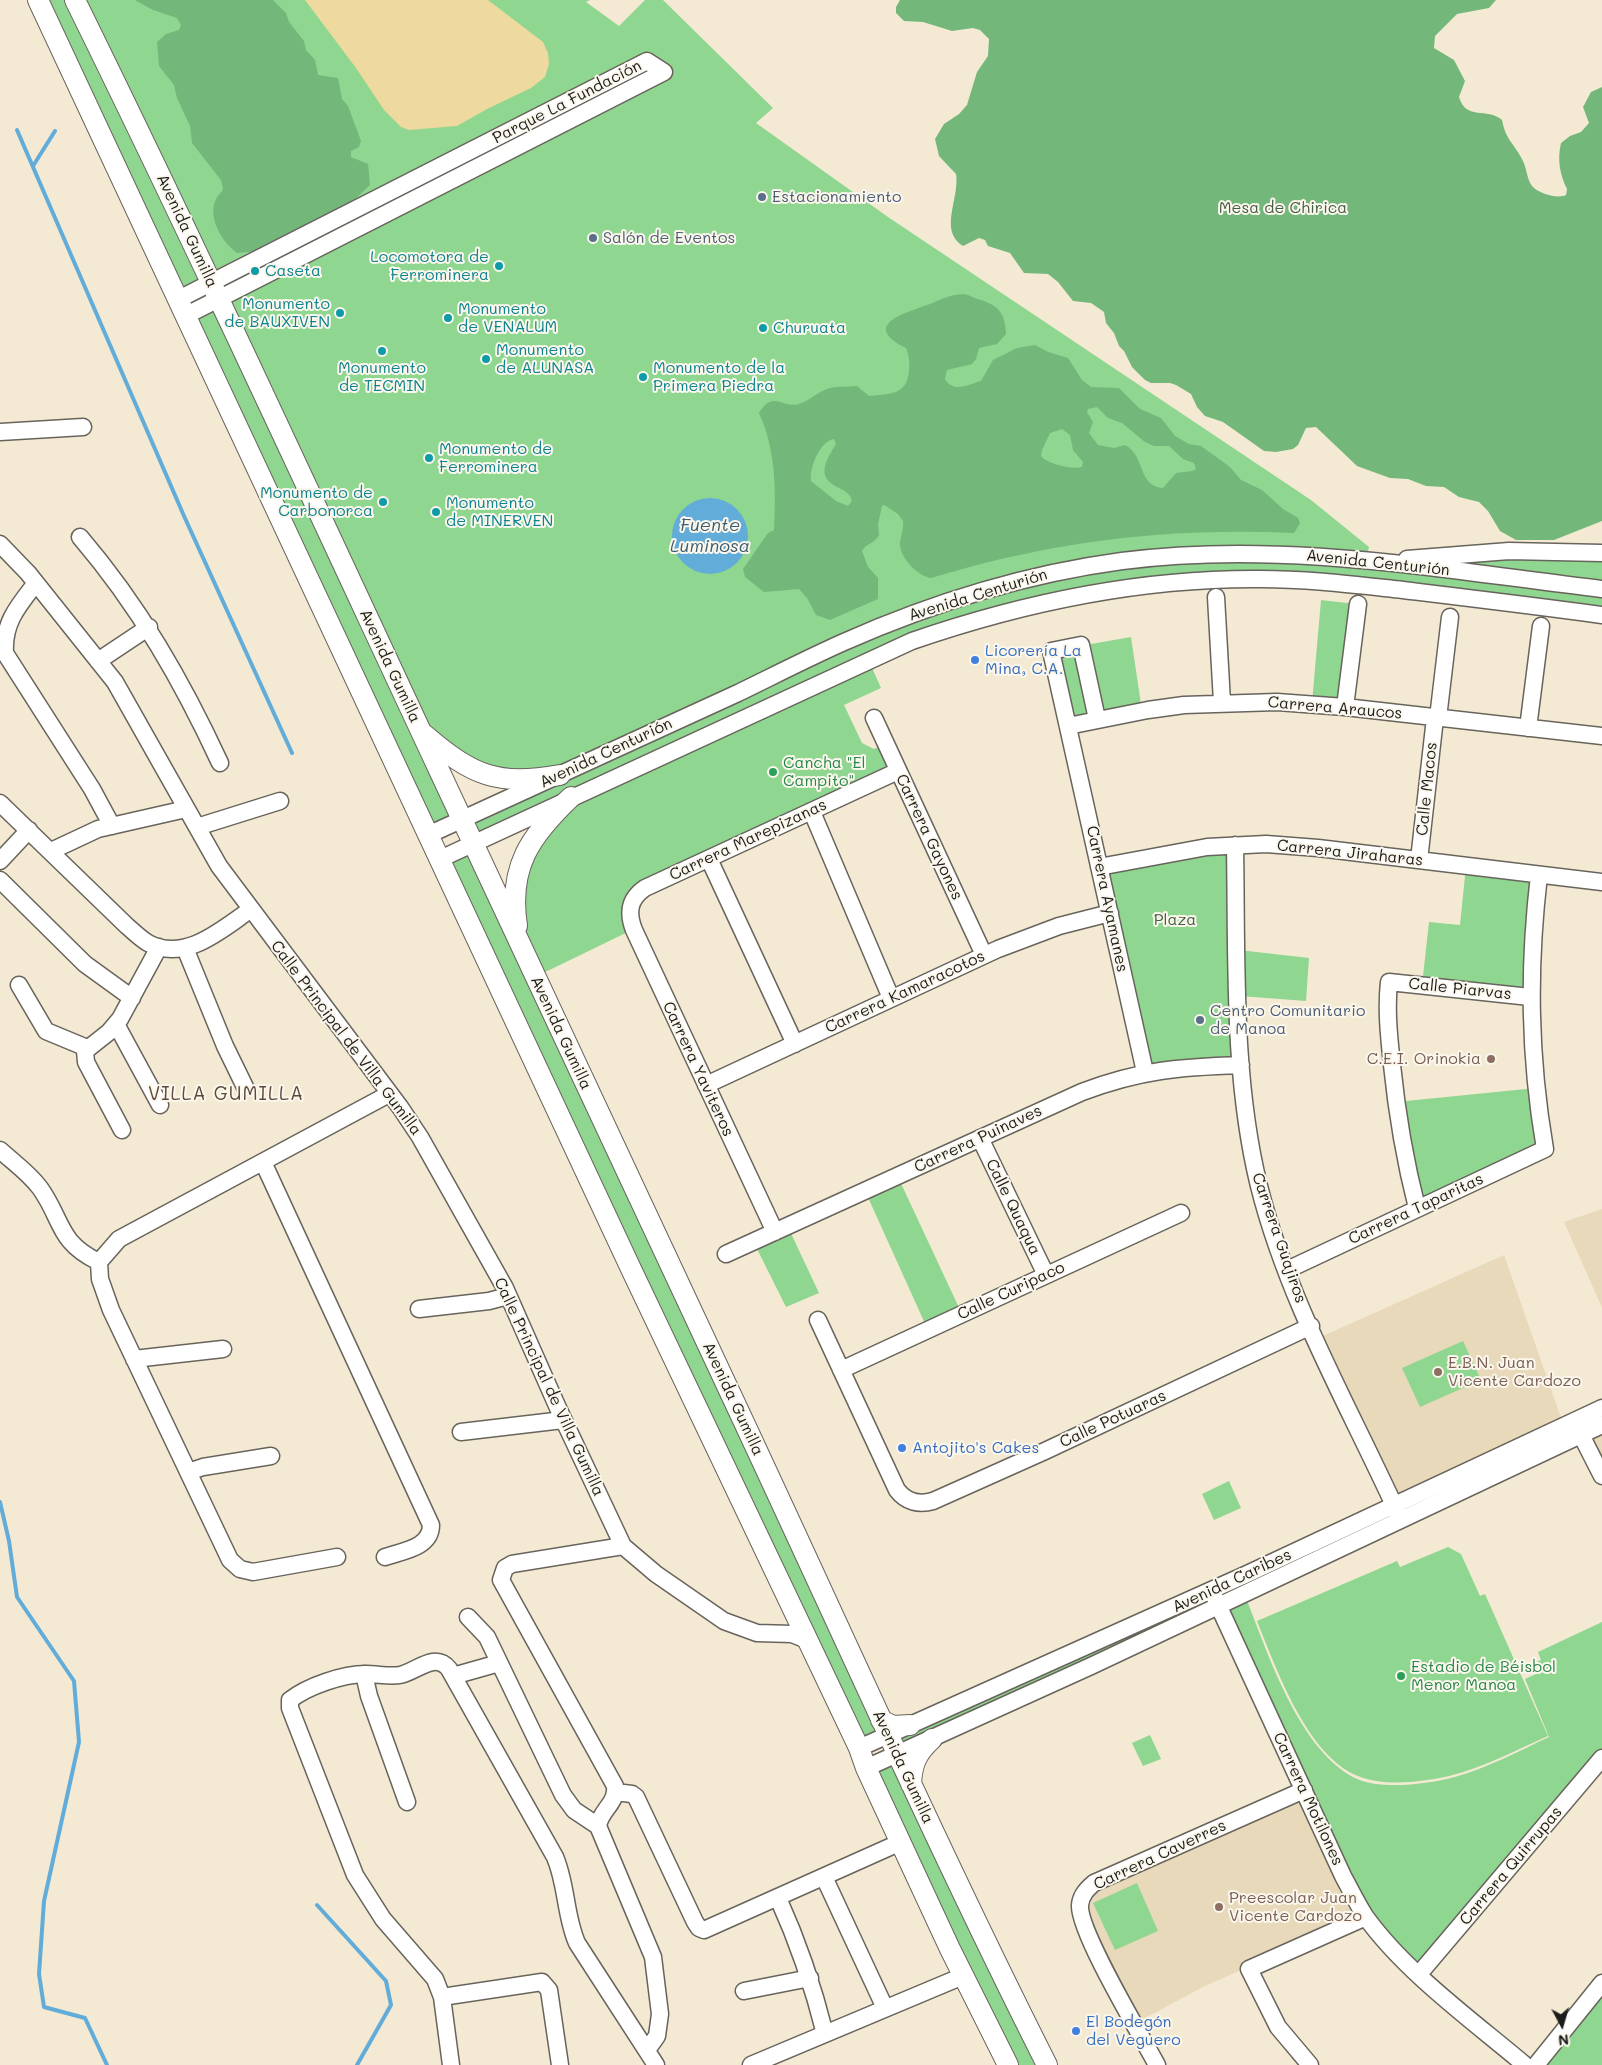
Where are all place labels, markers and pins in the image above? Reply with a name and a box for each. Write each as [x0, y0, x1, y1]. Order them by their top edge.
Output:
place label: Estacionamiento [772, 187, 902, 207]
marker: Estacionamiento [756, 191, 768, 203]
place label: Salón de Eventos [603, 228, 735, 248]
marker: Salón de Eventos [587, 232, 599, 244]
place label: Locomotora de Ferrominera [370, 247, 489, 285]
marker: Locomotora de Ferrominera [493, 260, 505, 272]
place label: Caseta [265, 261, 321, 281]
marker: Caseta [249, 265, 261, 277]
place label: Monumento de BAUXIVEN [224, 294, 330, 332]
place label: Monumento de VENALUM [458, 299, 557, 337]
marker: Monumento de BAUXIVEN [334, 307, 346, 319]
marker: Monumento de VENALUM [442, 312, 454, 324]
place label: Churuata [773, 318, 846, 338]
marker: Churuata [757, 322, 769, 334]
place label: Monumento de ALUNASA [496, 340, 594, 378]
marker: Monumento de TECMIN [376, 345, 388, 357]
marker: Monumento de ALUNASA [480, 353, 492, 365]
place label: Monumento de TECMIN [338, 358, 426, 396]
place label: Monumento de la Primera Piedra [653, 358, 785, 396]
marker: Monumento de la Primera Piedra [637, 371, 649, 383]
place label: Monumento de Ferrominera [439, 439, 552, 477]
marker: Monumento de Ferrominera [423, 452, 435, 464]
place label: Monumento de Carbonorca [260, 483, 373, 521]
place label: Monumento de MINERVEN [446, 493, 553, 531]
marker: Monumento de Carbonorca [377, 496, 389, 508]
marker: Monumento de MINERVEN [430, 506, 442, 518]
place label: Licorería La Mina, C.A. [985, 641, 1082, 679]
marker: Licorería La Mina, C.A. [969, 654, 981, 666]
place label: Cancha "El Campito" [783, 753, 866, 791]
marker: Cancha "El Campito" [767, 766, 779, 778]
place label: Centro Comunitario de Manoa [1210, 1001, 1365, 1039]
marker: Centro Comunitario de Manoa [1194, 1014, 1206, 1026]
place label: C.E.I. Orinokia [1367, 1049, 1481, 1069]
marker: C.E.I. Orinokia [1485, 1053, 1497, 1065]
place label: E.B.N. Juan Vicente Cardozo [1448, 1353, 1581, 1391]
marker: E.B.N. Juan Vicente Cardozo [1432, 1366, 1444, 1378]
place label: Antojito's Cakes [912, 1438, 1039, 1458]
marker: Antojito's Cakes [896, 1442, 908, 1454]
place label: Estadio de Béisbol Menor Manoa [1411, 1657, 1556, 1695]
marker: Estadio de Béisbol Menor Manoa [1395, 1670, 1407, 1682]
place label: Preescolar Juan Vicente Cardozo [1229, 1888, 1362, 1926]
marker: Preescolar Juan Vicente Cardozo [1213, 1901, 1225, 1913]
place label: El Bodegón del Veguero [1086, 2012, 1181, 2050]
marker: El Bodegón del Veguero [1070, 2025, 1082, 2037]

